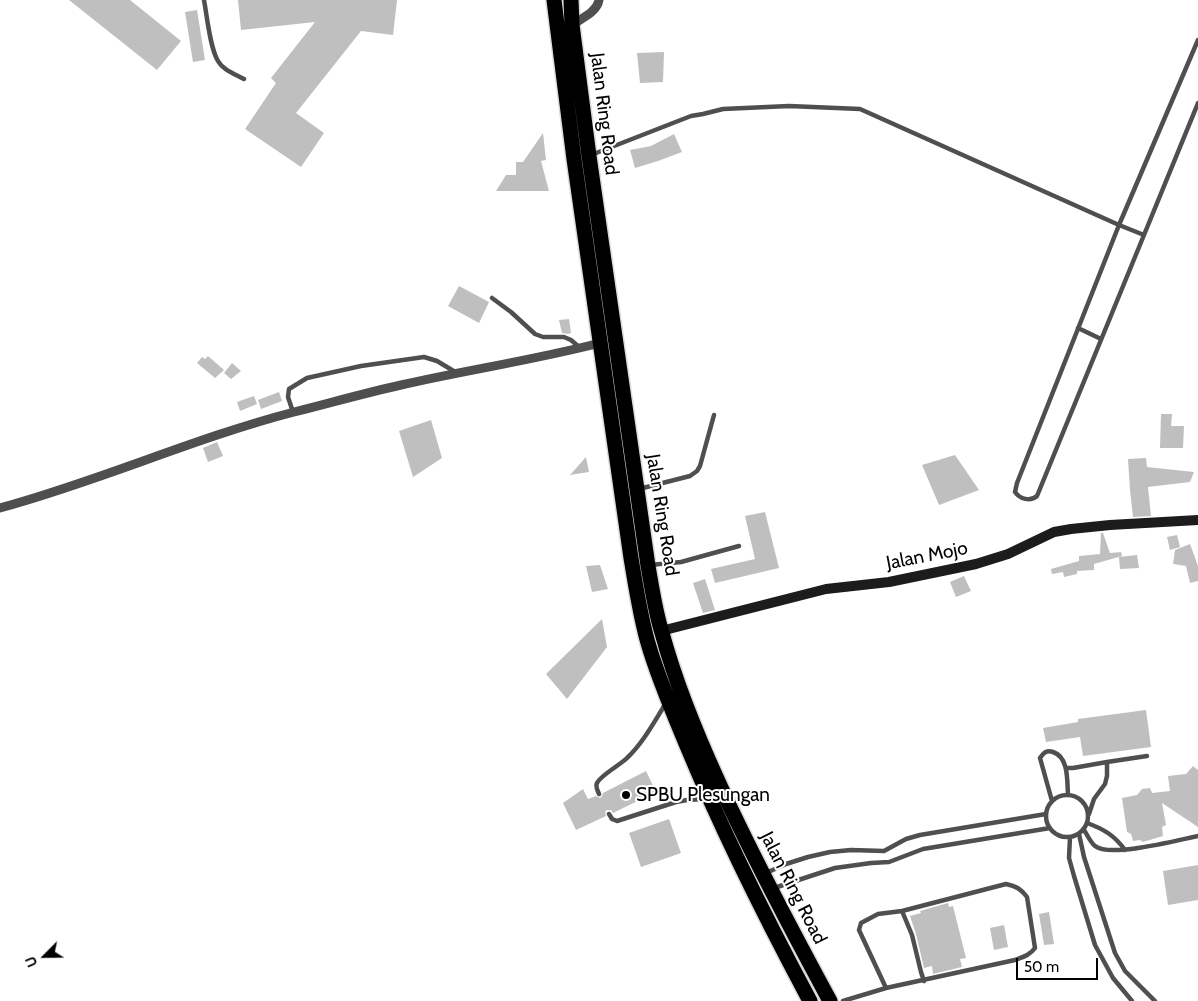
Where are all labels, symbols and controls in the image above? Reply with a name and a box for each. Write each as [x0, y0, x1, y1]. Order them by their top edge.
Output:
street label: Jalan Ring Road [585, 51, 623, 177]
street label: Jalan Ring Road [641, 452, 683, 578]
street label: Jalan Mojo [884, 537, 970, 575]
place label: SPBU Plesungan [636, 784, 770, 806]
marker: SPBU Plesungan [620, 789, 632, 801]
street label: Jalan Ring Road [755, 828, 831, 948]
north arrow [20, 931, 70, 981]
scale bar [1018, 948, 1100, 980]
text: U [21, 954, 41, 970]
text: 50 m [1024, 958, 1059, 976]

